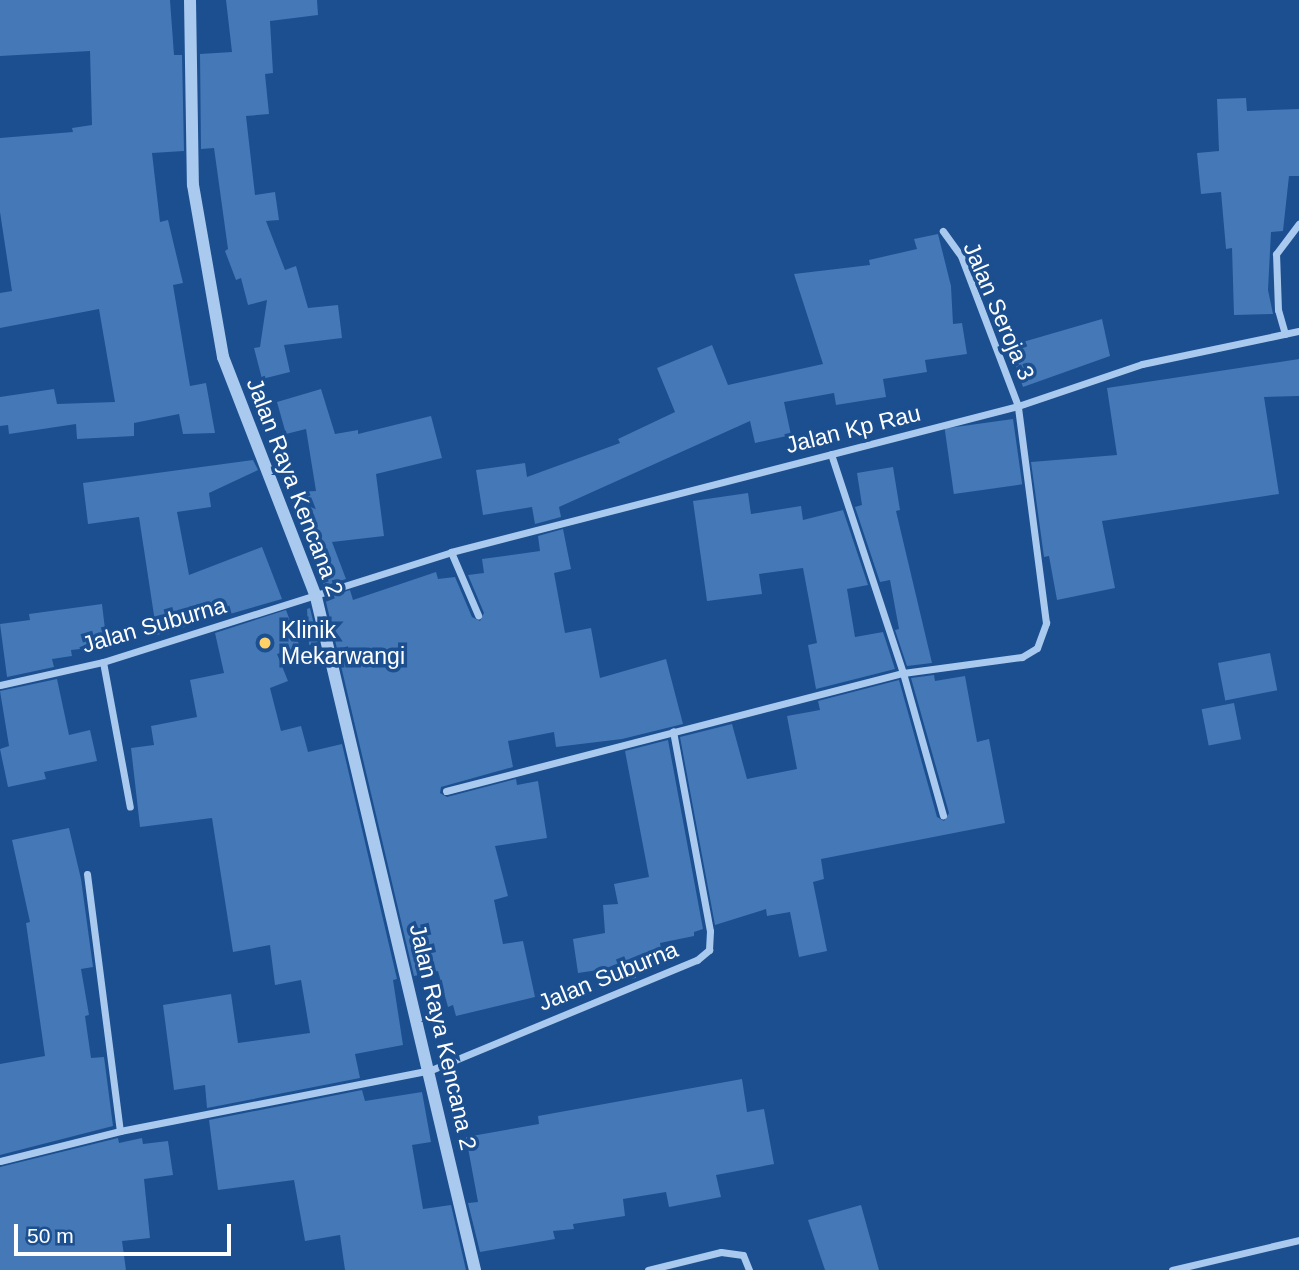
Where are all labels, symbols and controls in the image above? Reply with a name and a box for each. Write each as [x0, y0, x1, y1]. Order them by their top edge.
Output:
street label: Jalan Seroja 3 [958, 238, 1040, 384]
street label: Jalan Raya Kencana 2 [241, 374, 349, 600]
street label: Jalan Kp Rau [783, 399, 923, 459]
street label: Jalan Suburna [79, 591, 229, 659]
place label: Klinik Mekarwangi [281, 616, 405, 670]
marker: Klinik Mekarwangi [255, 633, 275, 653]
street label: Jalan Raya Kencana 2 [404, 921, 482, 1153]
street label: Jalan Suburna [534, 935, 682, 1017]
scale bar [18, 1210, 234, 1254]
text: 50 m [27, 1224, 74, 1247]

